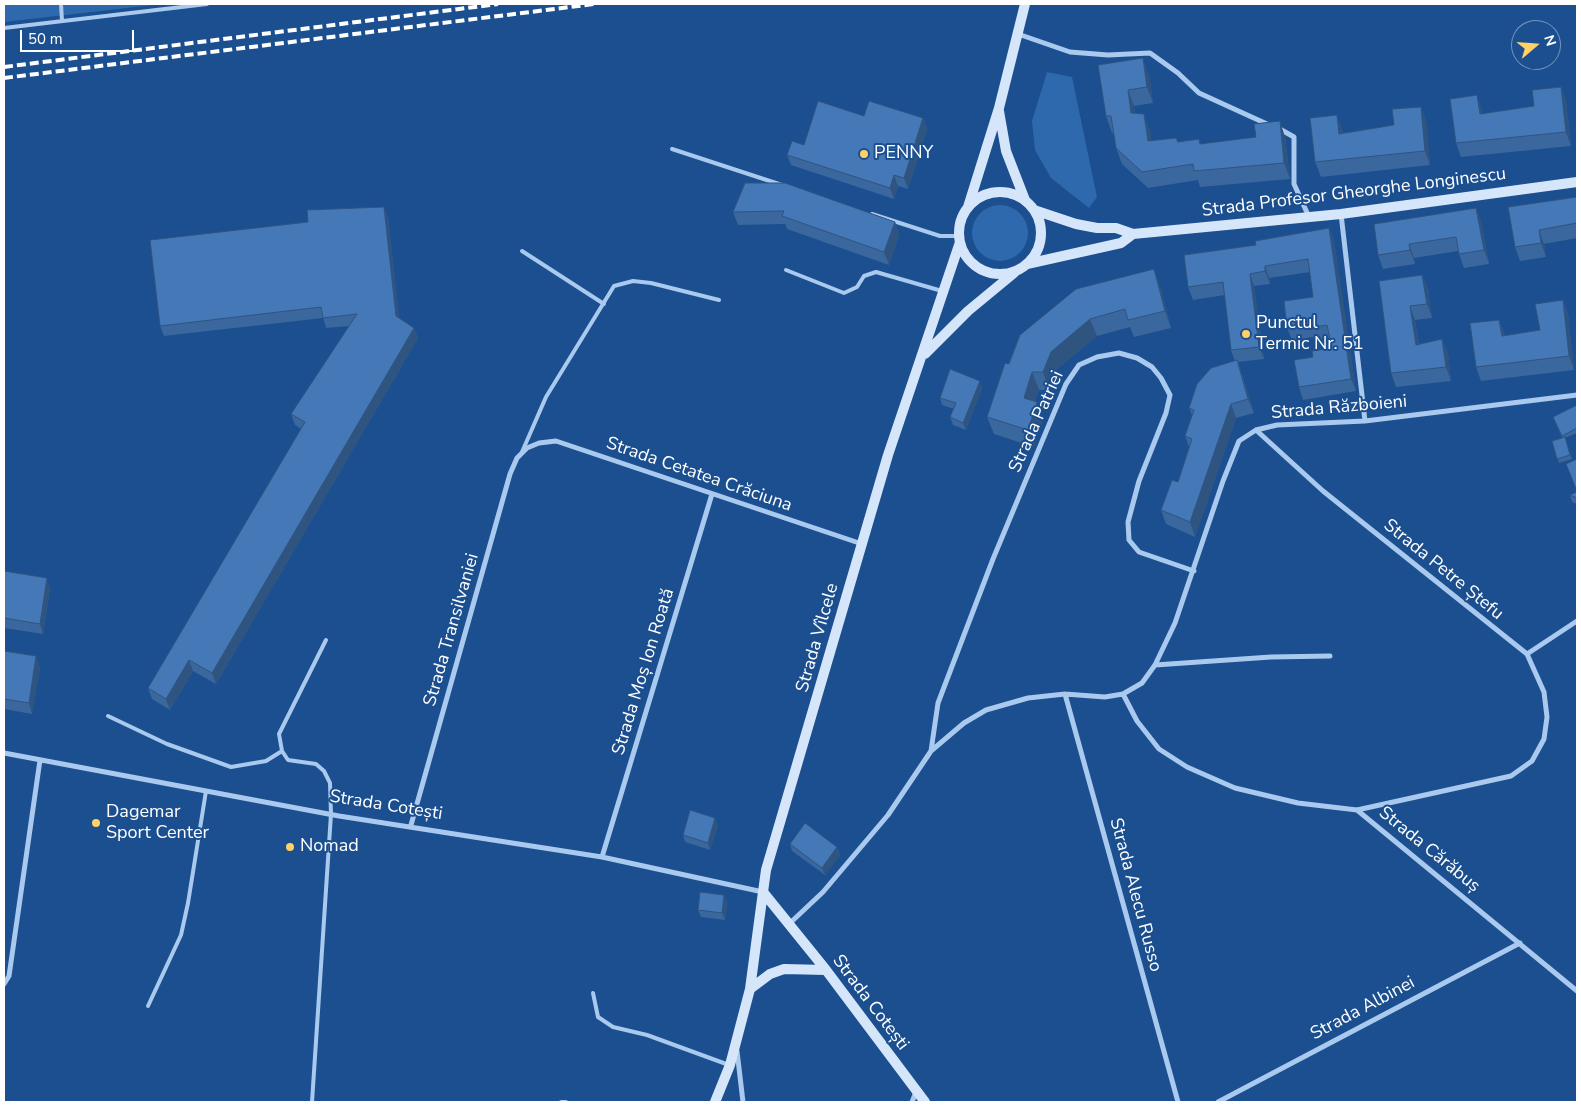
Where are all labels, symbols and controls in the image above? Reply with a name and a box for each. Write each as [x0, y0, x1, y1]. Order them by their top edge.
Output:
scale bar [22, 20, 136, 52]
north arrow [1511, 20, 1561, 70]
text: 50 m [28, 29, 63, 49]
text: N [1539, 33, 1560, 48]
place label: PENNY [874, 143, 933, 165]
marker: PENNY [858, 148, 870, 160]
street label: Strada Profesor Gheorghe Longinescu [1201, 164, 1507, 222]
place label: Punctul Termic Nr. 51 [1256, 313, 1364, 356]
marker: Punctul Termic Nr. 51 [1240, 328, 1252, 340]
street label: Strada Patriei [1005, 368, 1069, 476]
street label: Strada Războieni [1270, 391, 1408, 425]
street label: Strada Cetatea Crăciuna [603, 433, 795, 517]
street label: Strada Petre Ștefu [1379, 515, 1507, 625]
street label: Strada Transilvaniei [420, 551, 484, 709]
street label: Strada Vîlcele [792, 581, 844, 695]
street label: Strada Moș Ion Roată [608, 586, 680, 758]
street label: Strada Cotești [328, 786, 444, 826]
place label: Dagemar Sport Center [106, 802, 209, 844]
street label: Strada Cărăbuș [1374, 802, 1484, 898]
street label: Strada Alecu Russo [1104, 816, 1166, 974]
marker: Dagemar Sport Center [90, 817, 102, 829]
place label: Nomad [300, 836, 359, 858]
marker: Nomad [284, 841, 296, 853]
street label: Strada Cotești [827, 951, 913, 1055]
street label: Strada Albinei [1307, 972, 1419, 1046]

